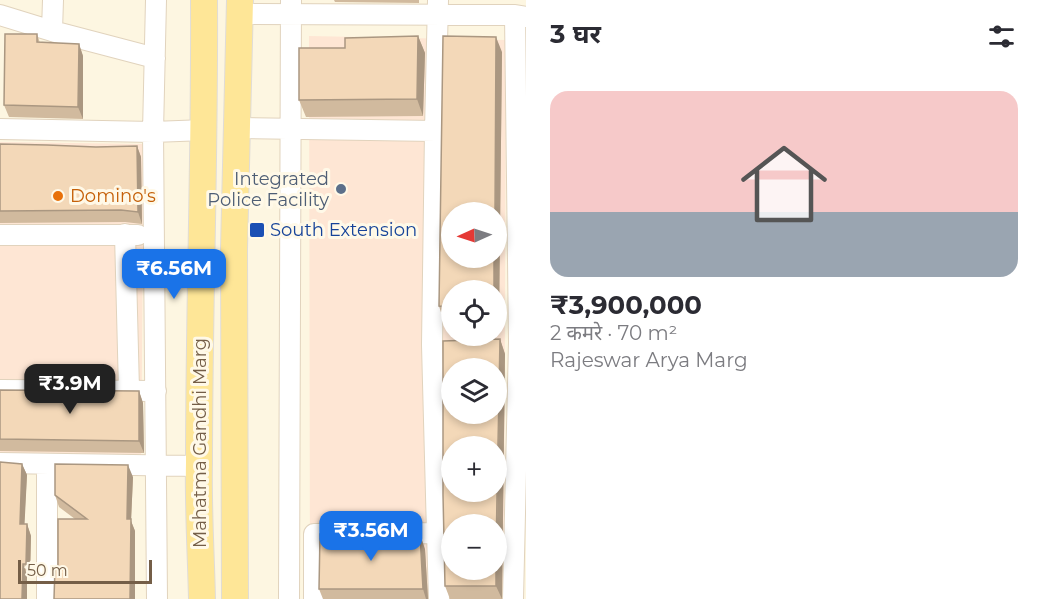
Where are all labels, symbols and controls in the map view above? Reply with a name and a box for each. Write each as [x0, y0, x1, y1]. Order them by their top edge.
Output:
text: 3 घर [550, 18, 601, 50]
icon: filters [985, 20, 1018, 53]
icon: home [730, 130, 838, 238]
place label: Integrated Police Facility [207, 168, 329, 211]
marker: Integrated Police Facility [334, 182, 348, 196]
place label: Domino's [70, 185, 156, 207]
marker: Domino's [51, 189, 65, 203]
north arrow [441, 202, 507, 268]
map controls [441, 202, 507, 580]
place label: South Extension [270, 219, 417, 241]
marker: South Extension [248, 221, 266, 239]
pin: ₹6.56M [125, 249, 223, 300]
text: ₹6.56M [136, 256, 212, 280]
button: locate [441, 280, 507, 346]
text: ₹3,900,000 [550, 289, 702, 321]
text: 2 कमरे · 70 m² [550, 321, 677, 345]
street label: Mahatma Gandhi Marg [189, 338, 211, 548]
text: Rajeswar Arya Marg [550, 348, 748, 372]
button: layers [441, 358, 507, 424]
pin: ₹3.9M [28, 364, 112, 415]
text: ₹3.9M [38, 371, 102, 395]
button: + [441, 436, 507, 502]
pin: ₹3.56M [322, 511, 420, 562]
button: − [441, 514, 507, 580]
text: ₹3.56M [333, 518, 409, 542]
scale bar [18, 557, 152, 584]
text: 50 m [27, 561, 68, 580]

